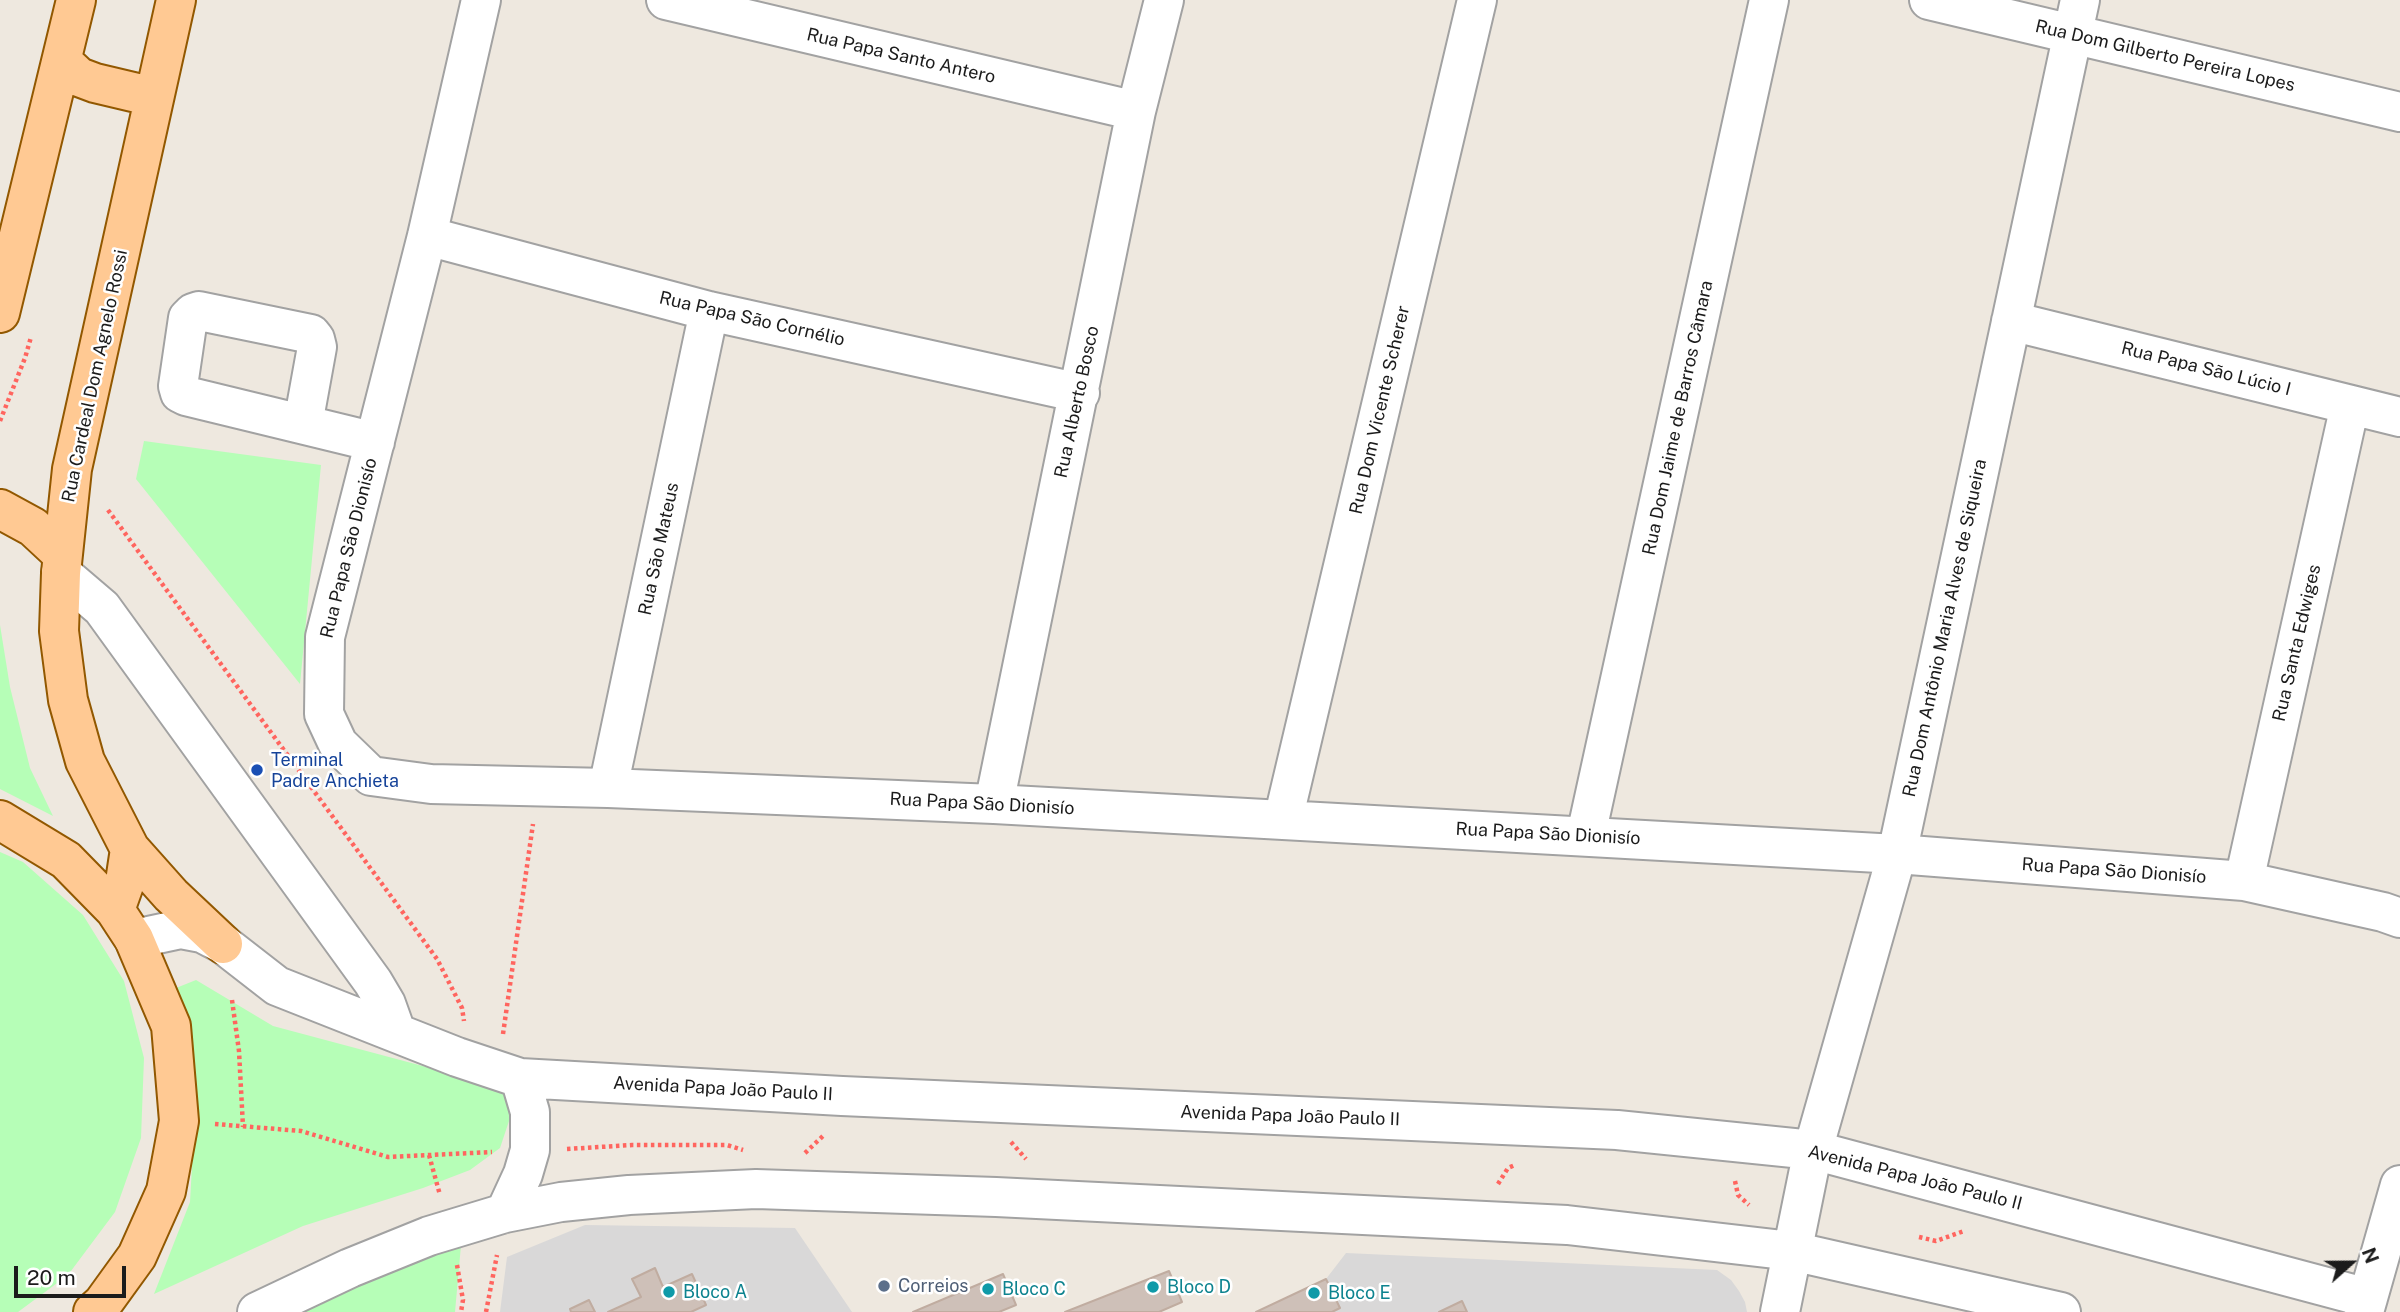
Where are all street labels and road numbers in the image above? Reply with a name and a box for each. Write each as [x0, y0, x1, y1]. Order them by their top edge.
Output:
street label: Rua Dom Gilberto Pereira Lopes [2033, 16, 2297, 96]
street label: Rua Papa Santo Antero [805, 24, 997, 88]
street label: Rua Cardeal Dom Agnelo Rossi [58, 248, 132, 504]
street label: Rua Dom Jaime de Barros Câmara [1638, 279, 1718, 557]
street label: Rua Papa São Cornélio [657, 287, 847, 351]
street label: Rua Dom Vicente Scherer [1345, 303, 1415, 517]
street label: Rua Alberto Bosco [1050, 324, 1104, 480]
street label: Rua Papa São Lúcio I [2119, 337, 2293, 401]
street label: Rua Papa São Dionisío [316, 456, 382, 640]
street label: Rua Dom Antônio Maria Alves de Siqueira [1899, 457, 1991, 799]
street label: Rua São Mateus [634, 481, 684, 617]
street label: Rua Santa Edwiges [2268, 562, 2326, 724]
street label: Rua Papa São Dionisío [889, 788, 1075, 820]
street label: Rua Papa São Dionisío [1455, 818, 1641, 850]
street label: Rua Papa São Dionisío [2021, 854, 2207, 888]
street label: Avenida Papa João Paulo II [613, 1072, 833, 1106]
street label: Avenida Papa João Paulo II [1180, 1101, 1400, 1131]
street label: Avenida Papa João Paulo II [1806, 1141, 2024, 1215]

